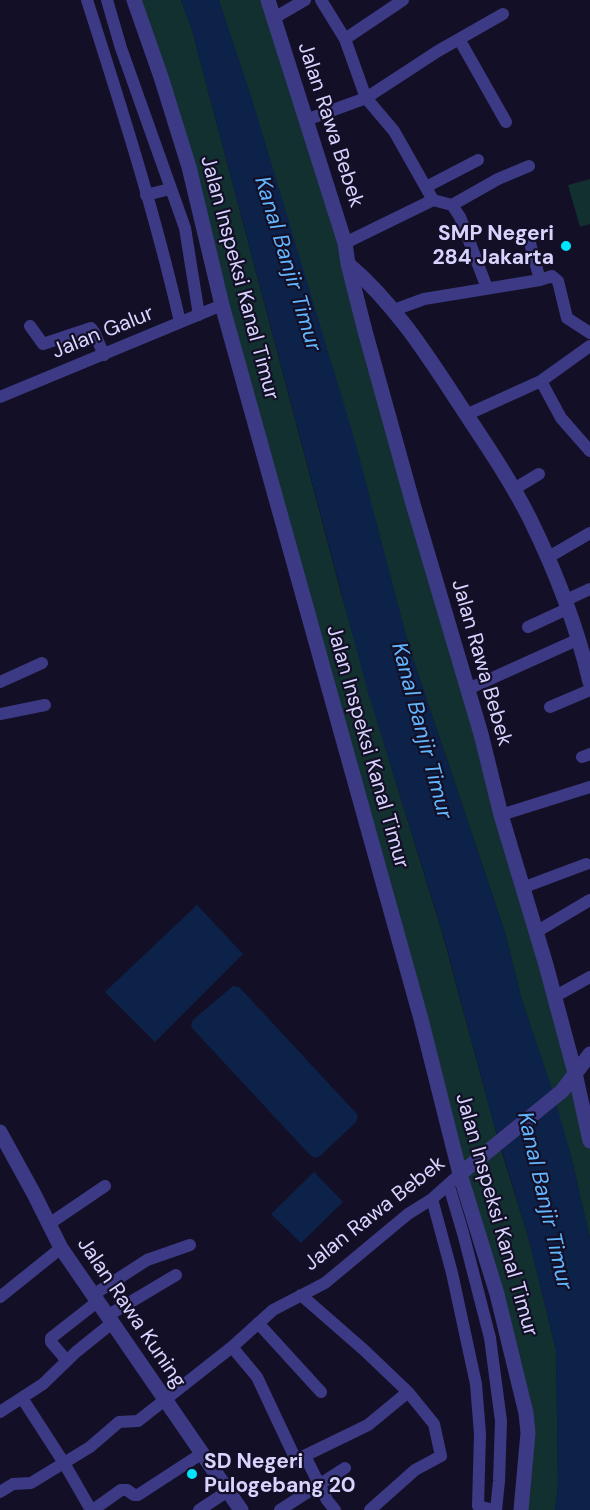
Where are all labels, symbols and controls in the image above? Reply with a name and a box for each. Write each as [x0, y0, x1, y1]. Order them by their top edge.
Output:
street label: Jalan Rawa Bebek [291, 39, 369, 211]
street label: Jalan Inspeksi Kanal Timur [194, 153, 284, 403]
water label: Kanal Banjir Timur [248, 173, 326, 355]
place label: SMP Negeri 284 Jakarta [432, 221, 554, 271]
marker: SMP Negeri 284 Jakarta [559, 239, 573, 253]
street label: Jalan Galur [48, 301, 158, 365]
street label: Jalan Rawa Bebek [445, 577, 517, 749]
street label: Jalan Inspeksi Kanal Timur [320, 623, 414, 871]
water label: Kanal Banjir Timur [385, 640, 457, 822]
street label: Jalan Inspeksi Kanal Timur [449, 1091, 543, 1339]
water label: Kanal Banjir Timur [511, 1110, 577, 1292]
street label: Jalan Rawa Bebek [299, 1151, 451, 1277]
street label: Jalan Rawa Kuning [71, 1233, 191, 1393]
place label: SD Negeri Pulogebang 20 [204, 1449, 356, 1499]
marker: SD Negeri Pulogebang 20 [185, 1467, 199, 1481]

